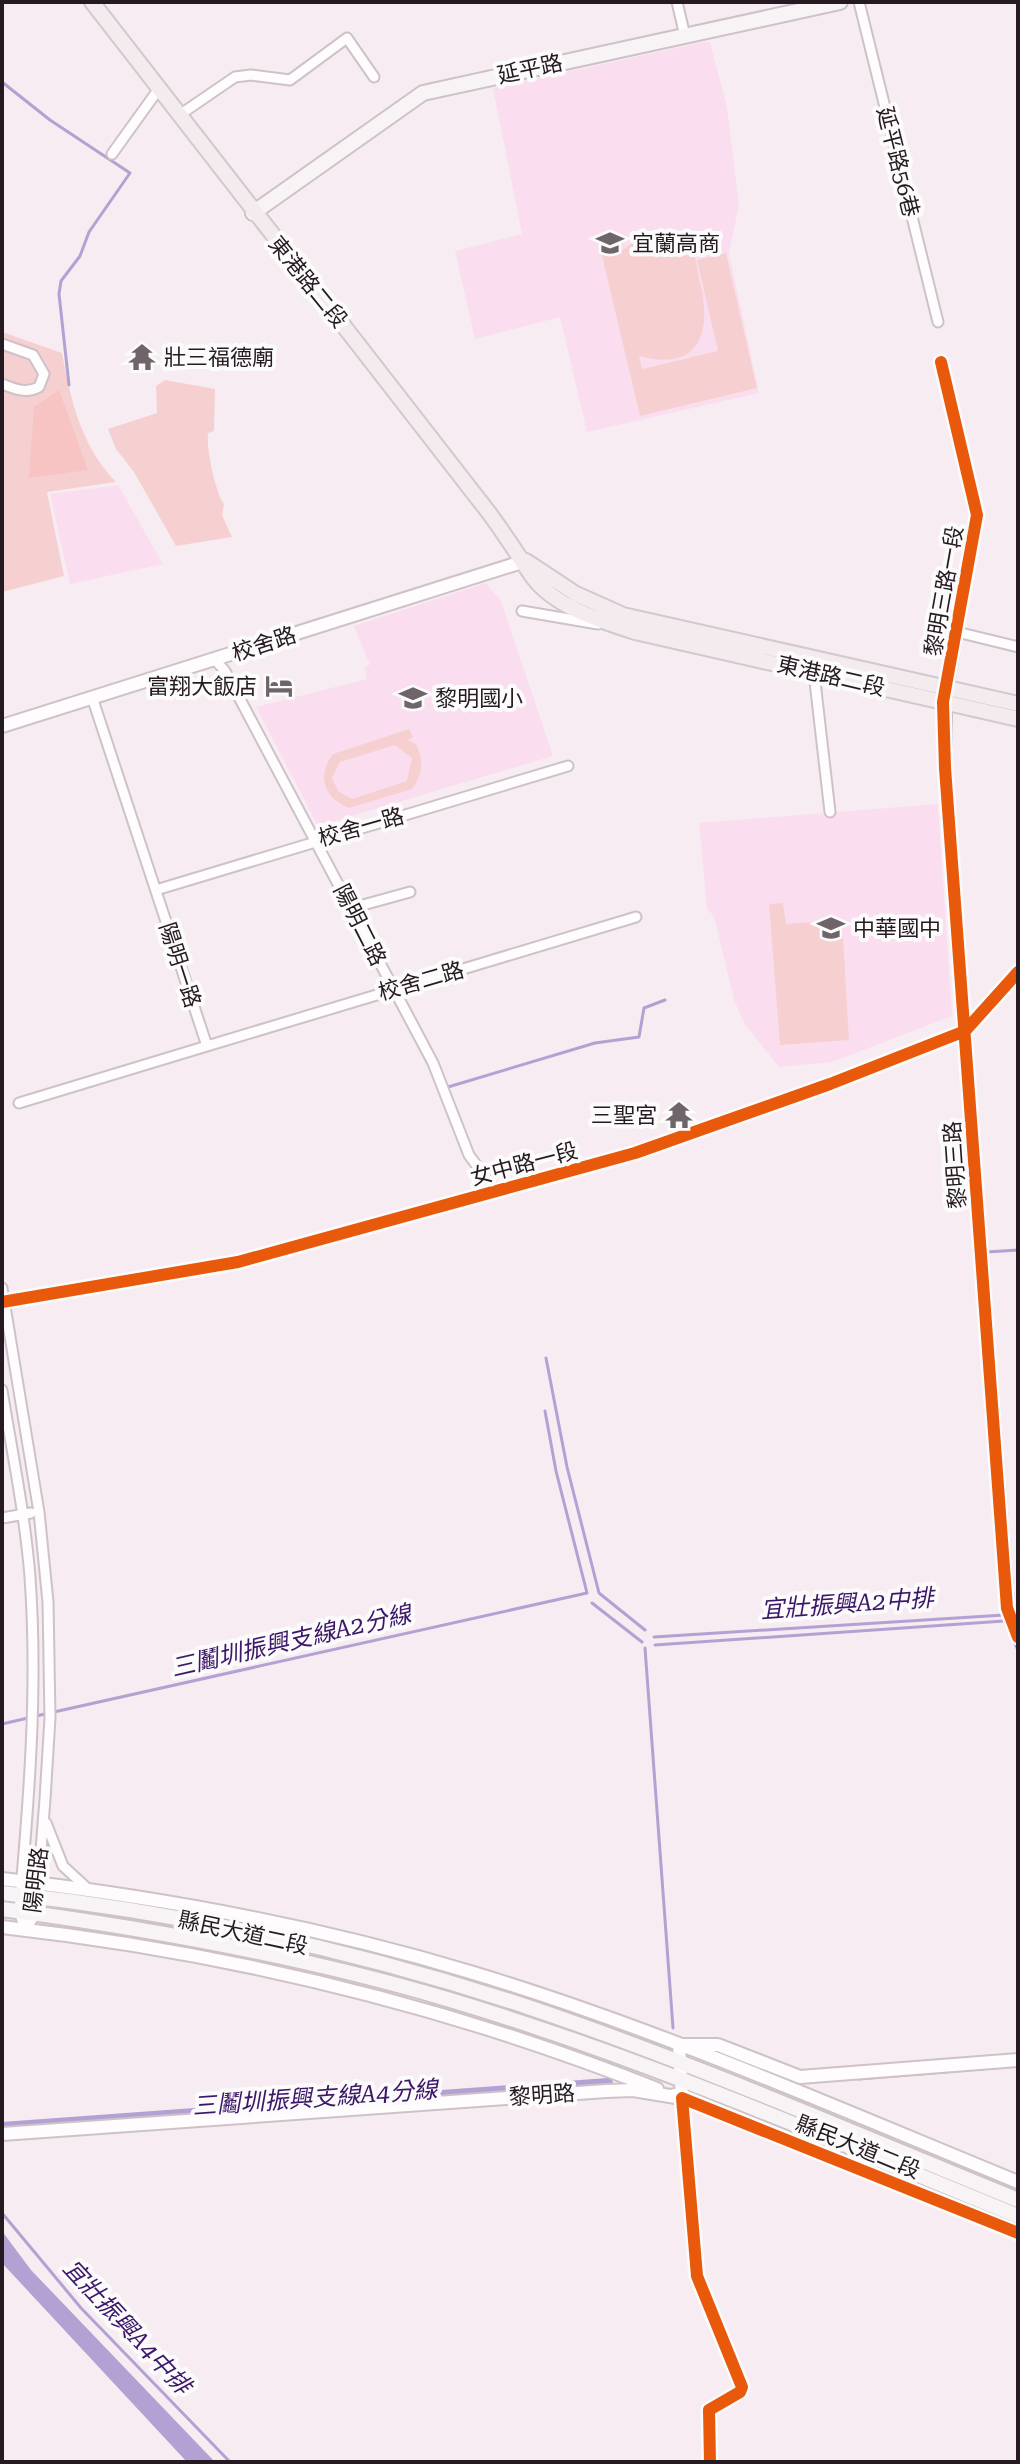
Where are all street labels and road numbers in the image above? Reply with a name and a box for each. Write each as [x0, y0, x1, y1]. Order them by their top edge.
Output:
street label: 延平路 [495, 50, 565, 88]
street label: 延平路56巷 [872, 104, 924, 220]
street label: 東港路二段 [264, 231, 352, 333]
street label: 黎明三路一段 [920, 524, 968, 658]
street label: 校舍路 [229, 622, 299, 666]
street label: 東港路二段 [775, 651, 887, 701]
street label: 校舍一路 [315, 803, 407, 851]
street label: 陽明二路 [329, 880, 391, 970]
street label: 陽明一路 [155, 919, 205, 1011]
street label: 校舍二路 [375, 957, 467, 1005]
street label: 黎明三路 [939, 1120, 971, 1210]
street label: 女中路一段 [468, 1138, 580, 1190]
street label: 陽明路 [20, 1846, 52, 1914]
street label: 縣民大道二段 [176, 1907, 310, 1959]
street label: 黎明路 [508, 2080, 576, 2110]
street label: 縣民大道二段 [792, 2111, 924, 2183]

